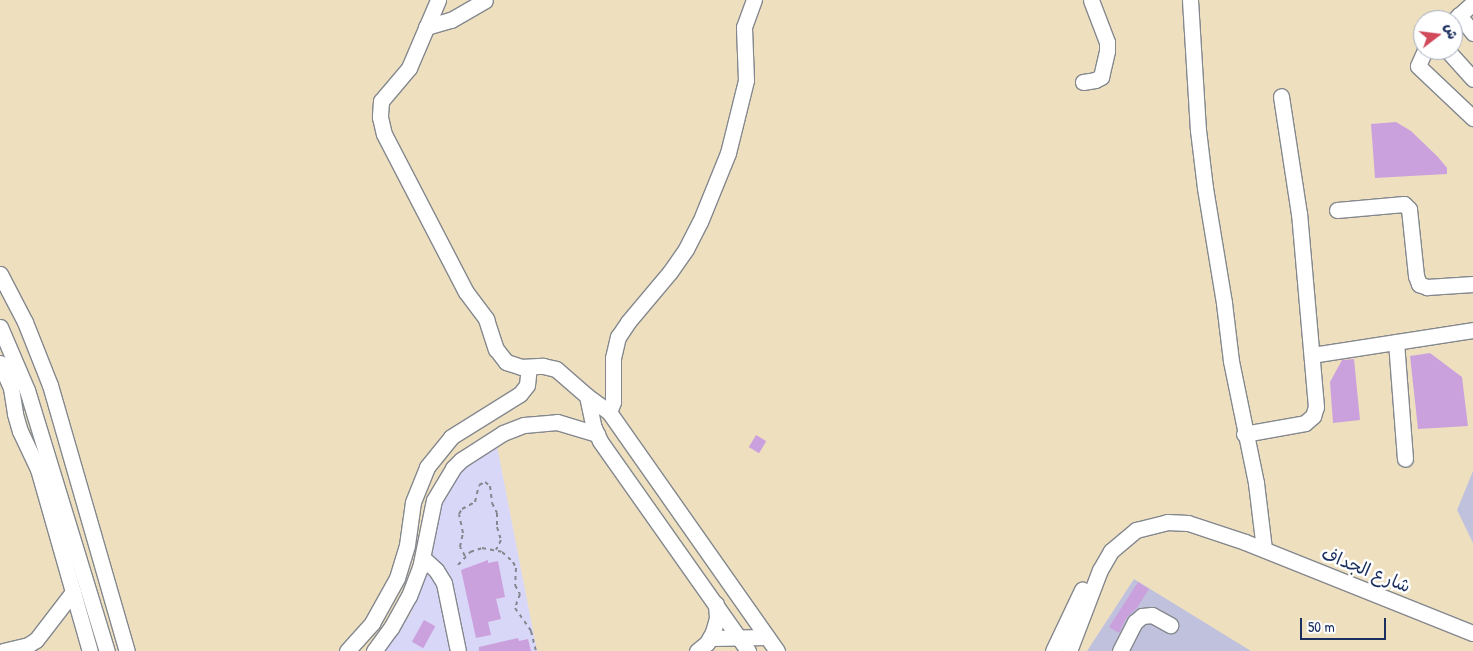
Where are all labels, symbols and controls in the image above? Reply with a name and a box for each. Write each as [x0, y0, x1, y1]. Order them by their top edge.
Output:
north arrow [1413, 10, 1463, 60]
text: ش [1441, 21, 1463, 41]
street label: شارع الجداف [1318, 542, 1414, 598]
scale bar [1303, 608, 1389, 640]
text: 50 m [1308, 616, 1335, 637]

